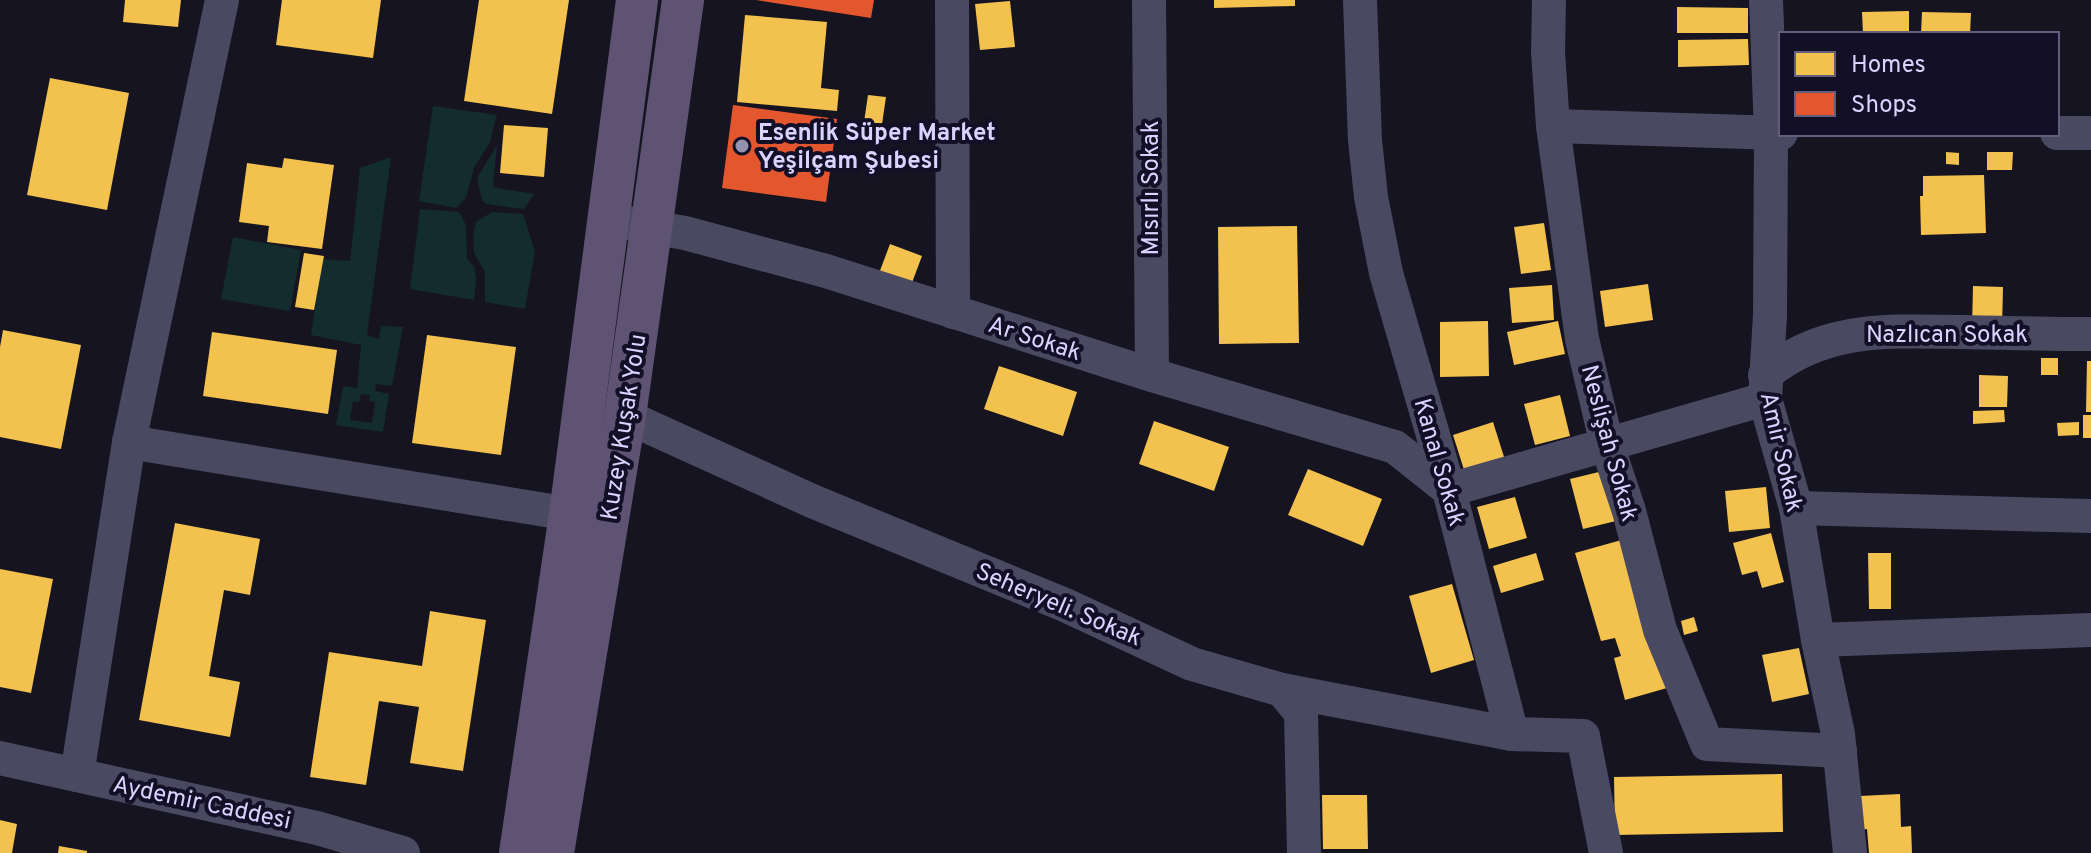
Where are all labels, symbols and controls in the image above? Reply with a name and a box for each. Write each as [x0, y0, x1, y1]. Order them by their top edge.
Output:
legend [1779, 32, 2059, 136]
text: Homes [1851, 51, 1926, 81]
text: Shops [1851, 91, 1917, 121]
place label: Esenlik Süper Market Yeşilçam Şubesi [758, 119, 996, 177]
street label: Mısırlı Sokak [1137, 121, 1167, 255]
marker: Esenlik Süper Market Yeşilçam Şubesi [733, 137, 751, 155]
street label: Ar Sokak [984, 311, 1085, 369]
street label: Nazlıcan Sokak [1866, 321, 2028, 351]
street label: Kuzey Kuşak Yolu [595, 332, 655, 523]
street label: Neslişah Sokak [1573, 362, 1643, 525]
street label: Amir Sokak [1752, 389, 1808, 516]
street label: Kanal Sokak [1406, 395, 1471, 530]
street label: Seheryeli. Sokak [971, 557, 1146, 654]
street label: Aydemir Caddesi [110, 770, 293, 837]

